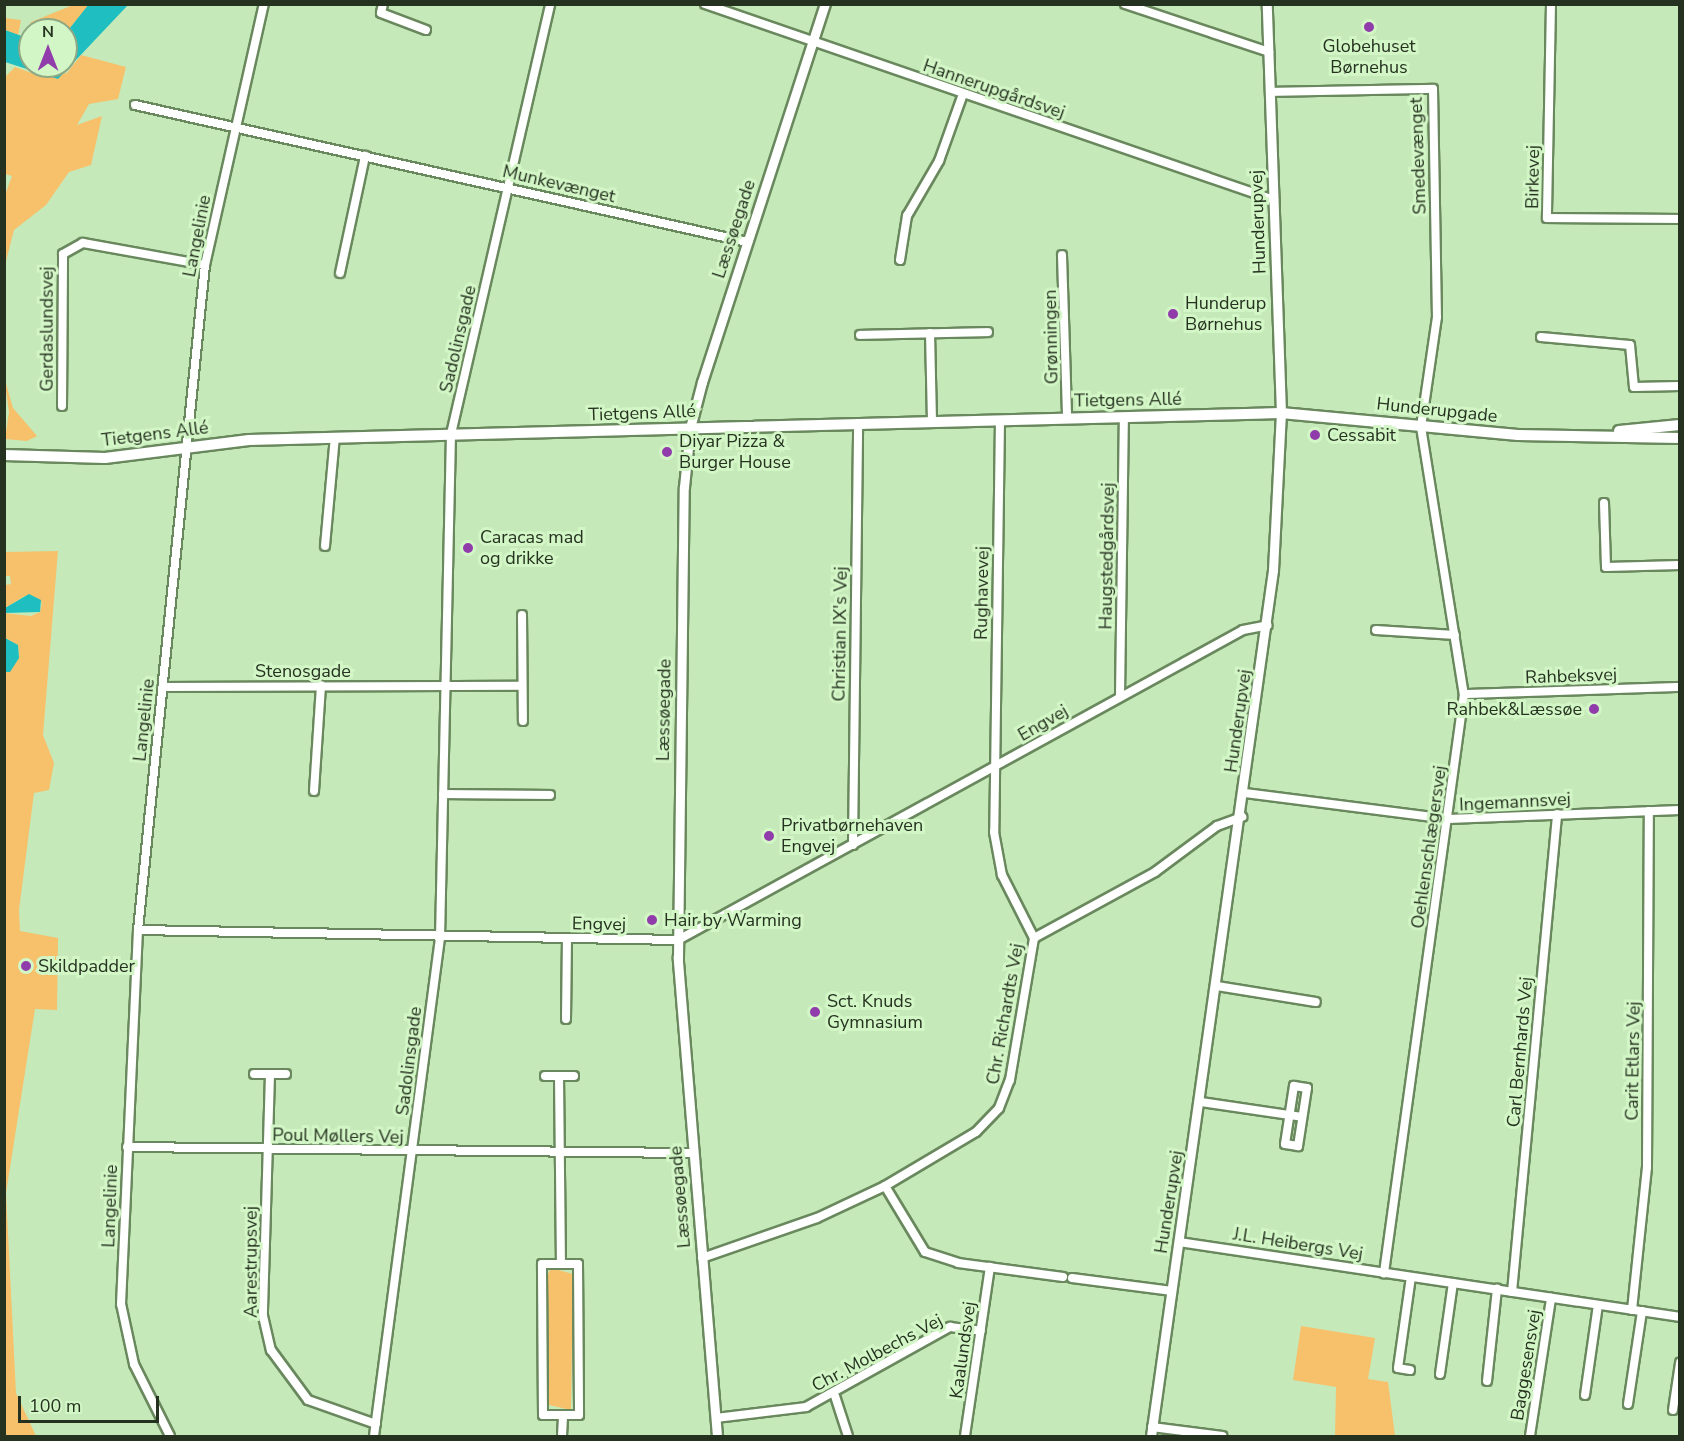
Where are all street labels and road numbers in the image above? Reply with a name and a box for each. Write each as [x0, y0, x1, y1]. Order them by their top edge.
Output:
street label: Hannerupgårdsvej [920, 55, 1068, 123]
street label: Smedevænget [1405, 97, 1431, 215]
street label: Birkevej [1522, 145, 1544, 209]
street label: Munkevænget [500, 161, 618, 207]
street label: Hunderupvej [1245, 170, 1271, 274]
street label: Læssøegade [708, 177, 760, 281]
street label: Langelinie [178, 193, 216, 279]
street label: Gerdaslundsvej [36, 266, 58, 392]
street label: Sadolinsgade [435, 283, 481, 395]
street label: Grønningen [1039, 290, 1063, 384]
street label: Tietgens Allé [1074, 388, 1182, 412]
street label: Hunderupgade [1376, 393, 1498, 427]
street label: Tietgens Allé [588, 400, 696, 426]
street label: Tietgens Allé [100, 417, 210, 451]
street label: Haugstedgårdsvej [1095, 482, 1119, 630]
street label: Rughavevej [970, 546, 994, 640]
street label: Christian IX's Vej [828, 566, 852, 702]
street label: Læssøegade [652, 659, 676, 761]
street label: Stenosgade [255, 660, 351, 682]
street label: Rahbeksvej [1525, 664, 1617, 688]
street label: Hunderupvej [1220, 668, 1256, 774]
street label: Langelinie [129, 678, 159, 762]
street label: Engvej [1014, 700, 1072, 746]
street label: Oehlenschlægersvej [1407, 764, 1451, 930]
street label: Ingemannsvej [1459, 788, 1571, 816]
street label: Engvej [572, 913, 626, 935]
street label: Chr. Richardts Vej [982, 942, 1028, 1086]
street label: Carl Bernhards Vej [1503, 976, 1537, 1128]
street label: Carit Etlars Vej [1621, 1001, 1645, 1121]
street label: Sadolinsgade [392, 1005, 426, 1117]
street label: Poul Møllers Vej [272, 1124, 404, 1148]
street label: Læssøegade [665, 1145, 695, 1249]
street label: Hunderupvej [1150, 1149, 1188, 1255]
street label: Langelinie [98, 1164, 122, 1248]
street label: Aarestrupsvej [240, 1206, 262, 1318]
street label: J.L. Heibergs Vej [1232, 1223, 1364, 1265]
street label: Kaalundsvej [945, 1300, 981, 1400]
street label: Baggesensvej [1507, 1308, 1545, 1422]
street label: Chr. Molbechs Vej [808, 1309, 946, 1397]

